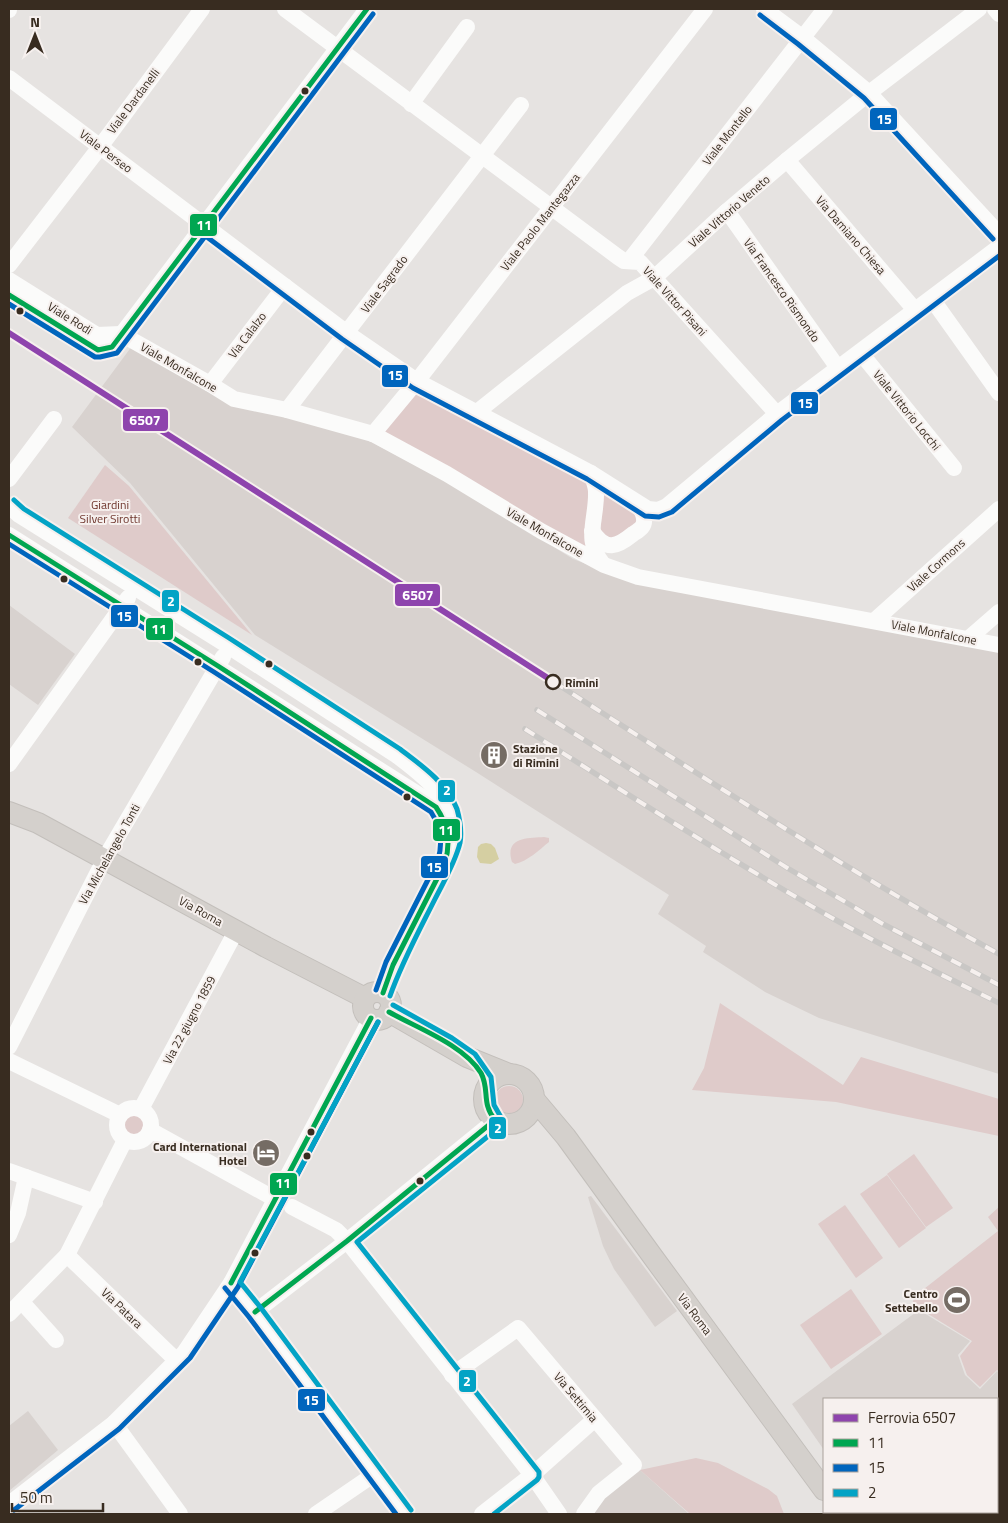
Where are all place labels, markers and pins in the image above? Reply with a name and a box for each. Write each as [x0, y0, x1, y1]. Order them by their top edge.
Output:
unlabelled marker [300, 86, 310, 96]
unlabelled marker [15, 306, 25, 316]
unlabelled marker [59, 574, 69, 584]
unlabelled marker [193, 657, 203, 667]
unlabelled marker [264, 659, 274, 669]
place label: Rimini [565, 673, 598, 692]
marker: Rimini [545, 674, 561, 690]
place label: Stazione di Rimini [513, 739, 559, 772]
building icon: Stazione di Rimini [479, 740, 509, 770]
unlabelled marker [402, 792, 412, 802]
unlabelled marker [306, 1127, 316, 1137]
place label: Card International Hotel [153, 1137, 247, 1170]
hotel icon: Card International Hotel [251, 1138, 281, 1168]
unlabelled marker [302, 1151, 312, 1161]
unlabelled marker [415, 1176, 425, 1186]
unlabelled marker [250, 1248, 260, 1258]
place label: Centro Settebello [885, 1284, 938, 1317]
sports icon: Centro Settebello [942, 1285, 972, 1315]

